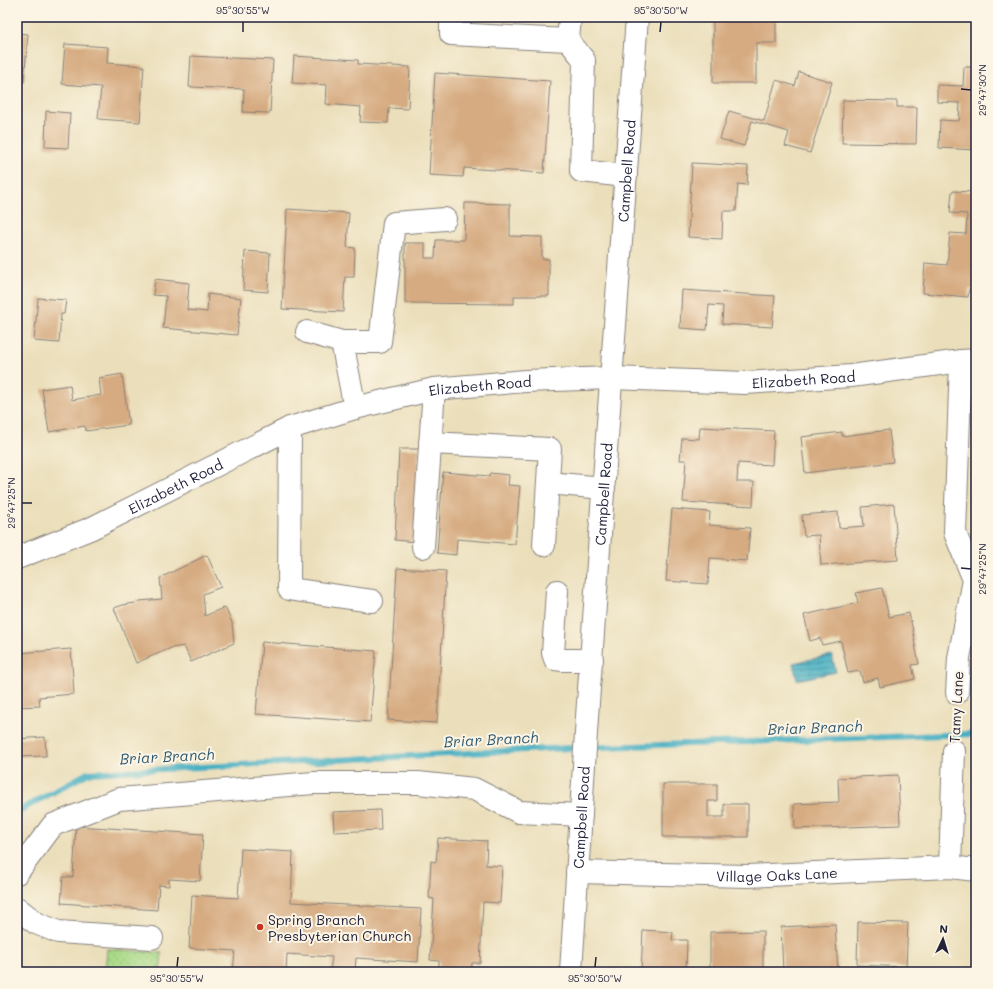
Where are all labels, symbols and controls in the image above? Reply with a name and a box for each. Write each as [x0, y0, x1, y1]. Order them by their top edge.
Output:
text: 95°30'55"W [216, 3, 270, 17]
text: 95°30'50"W [634, 3, 688, 17]
text: 29°47'30"N [975, 64, 989, 116]
street label: Campbell Road [613, 119, 639, 223]
street label: Elizabeth Road [751, 366, 856, 392]
street label: Elizabeth Road [426, 371, 532, 400]
street label: Campbell Road [590, 442, 616, 546]
street label: Elizabeth Road [125, 454, 226, 518]
text: 29°47'25"N [4, 477, 18, 529]
text: 29°47'25"N [975, 543, 989, 595]
street label: Tamy Lane [945, 671, 967, 743]
water label: Briar Branch [767, 715, 863, 739]
water label: Briar Branch [443, 727, 539, 751]
water label: Briar Branch [119, 744, 215, 768]
street label: Campbell Road [568, 765, 593, 869]
street label: Village Oaks Lane [716, 863, 838, 886]
place label: Spring Branch Presbyterian Church [268, 910, 411, 945]
north arrow [923, 919, 963, 959]
text: N [939, 921, 948, 936]
marker: Spring Branch Presbyterian Church [255, 922, 265, 932]
text: 95°30'55"W [150, 971, 204, 985]
text: 95°30'50"W [568, 971, 622, 985]

